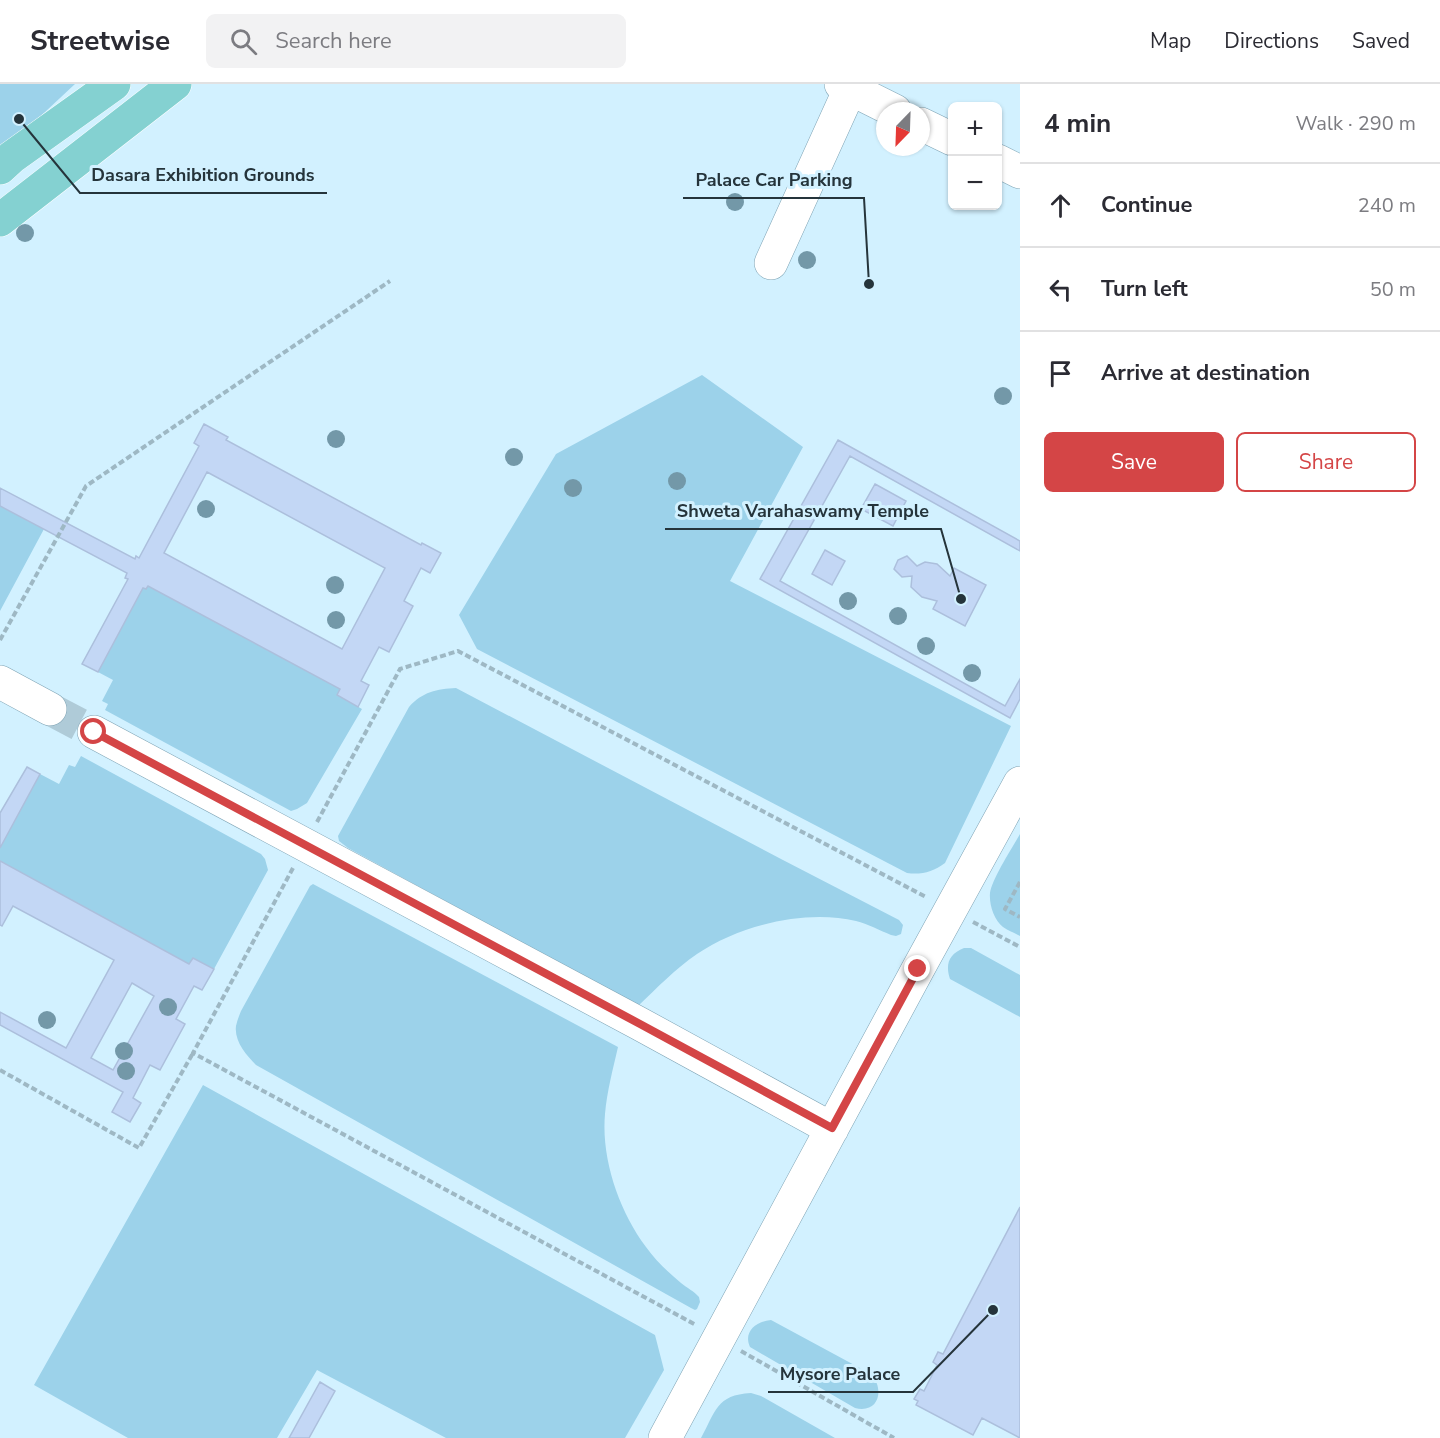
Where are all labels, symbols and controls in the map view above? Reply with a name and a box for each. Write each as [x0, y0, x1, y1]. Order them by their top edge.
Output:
search box [206, 14, 626, 68]
text: Streetwise [30, 22, 170, 60]
icon: search [227, 25, 260, 58]
text: Search here [275, 26, 392, 56]
text: Map [1150, 27, 1191, 55]
text: Directions [1224, 27, 1319, 55]
text: Saved [1352, 27, 1410, 55]
north arrow [876, 102, 930, 156]
map controls [948, 102, 1002, 210]
button: + [948, 102, 1002, 156]
text: 4 min [1044, 106, 1111, 141]
text: Walk · 290 m [1296, 110, 1416, 137]
button: − [948, 156, 1002, 210]
callout: Dasara Exhibition Grounds [80, 157, 327, 193]
callout: Palace Car Parking [683, 162, 864, 198]
text: Dasara Exhibition Grounds [91, 163, 315, 187]
text: Palace Car Parking [695, 168, 853, 192]
icon: ahead [1044, 189, 1077, 222]
text: Continue [1101, 190, 1192, 220]
text: 240 m [1358, 192, 1416, 219]
icon: left [1044, 273, 1077, 306]
text: Turn left [1101, 274, 1188, 304]
text: 50 m [1370, 276, 1416, 303]
icon: arrive [1044, 357, 1077, 390]
text: Arrive at destination [1101, 358, 1310, 388]
button: Save [1044, 432, 1224, 492]
button: Share [1236, 432, 1416, 492]
callout: Shweta Varahaswamy Temple [665, 493, 941, 529]
text: Shweta Varahaswamy Temple [677, 499, 929, 523]
route start [80, 718, 106, 744]
route end [904, 955, 930, 981]
callout: Mysore Palace [768, 1356, 913, 1392]
text: Mysore Palace [780, 1362, 900, 1386]

